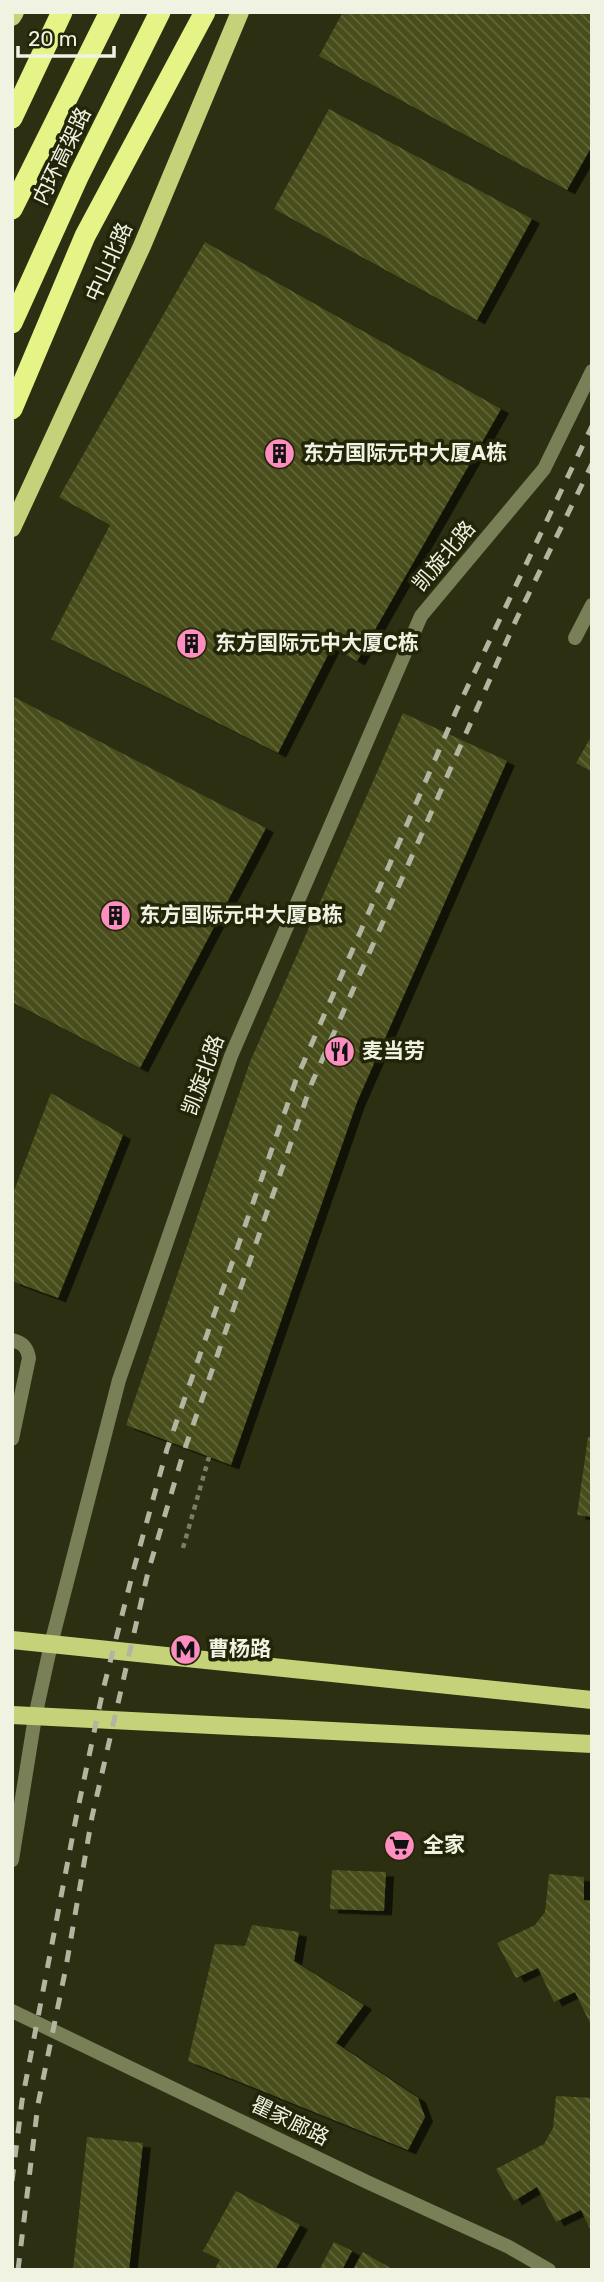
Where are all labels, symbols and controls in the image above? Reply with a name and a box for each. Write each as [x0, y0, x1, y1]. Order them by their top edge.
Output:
scale bar [18, 14, 114, 58]
text: 20 m [28, 26, 77, 51]
street label: 内环高架路 [27, 103, 96, 208]
street label: 中山北路 [80, 218, 137, 305]
building icon: 东方国际元中大厦A栋 [263, 436, 297, 470]
place label: 东方国际元中大厦A栋 [303, 440, 507, 465]
street label: 凯旋北路 [407, 515, 480, 596]
building icon: 东方国际元中大厦C栋 [175, 626, 209, 660]
place label: 东方国际元中大厦C栋 [215, 630, 419, 655]
building icon: 东方国际元中大厦B栋 [99, 898, 133, 932]
place label: 东方国际元中大厦B栋 [139, 902, 343, 927]
street label: 凯旋北路 [176, 1031, 229, 1119]
restaurant icon: 麦当劳 [322, 1034, 356, 1068]
place label: 麦当劳 [362, 1038, 425, 1063]
metro station icon: 曹杨路 [168, 1632, 202, 1666]
place label: 曹杨路 [208, 1636, 271, 1661]
supermarket icon: 全家 [383, 1828, 417, 1862]
place label: 全家 [423, 1832, 465, 1857]
street label: 瞿家廊路 [247, 2091, 333, 2150]

